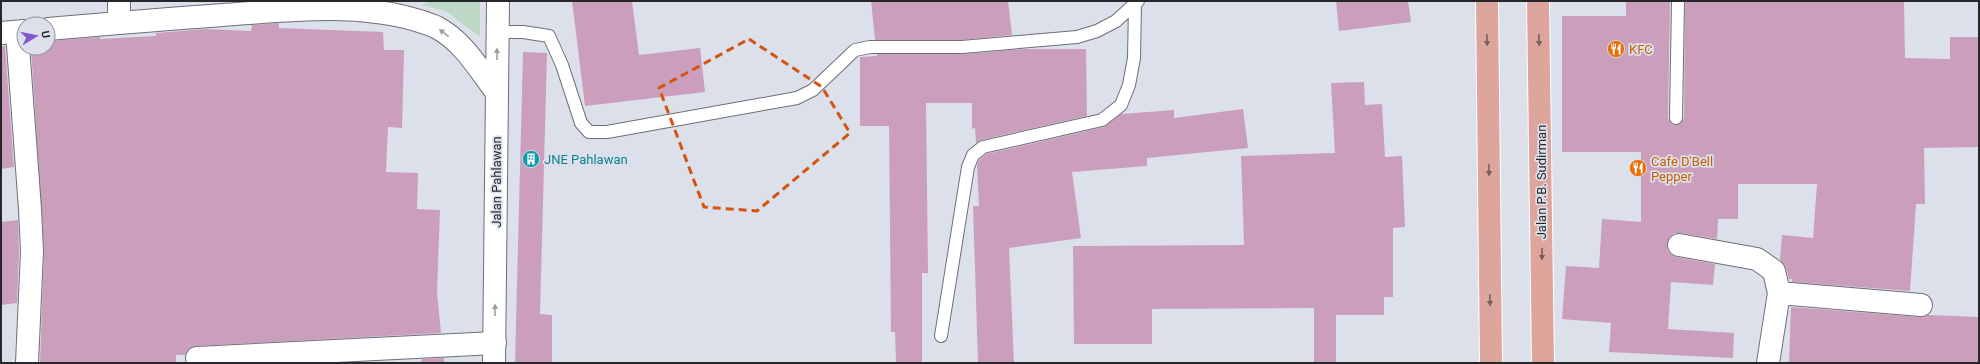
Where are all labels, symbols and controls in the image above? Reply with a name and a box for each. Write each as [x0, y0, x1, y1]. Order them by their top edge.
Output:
north arrow [16, 16, 56, 56]
one-way arrow [438, 29, 449, 37]
text: U [38, 30, 52, 39]
one-way arrow [1484, 34, 1490, 47]
one-way arrow [1536, 34, 1543, 46]
restaurant icon: KFC [1606, 39, 1626, 59]
place label: KFC [1629, 42, 1653, 57]
one-way arrow [494, 47, 500, 60]
street label: Jalan P.B. Sudirman [1534, 125, 1549, 239]
street label: Jalan Pahlawan [489, 136, 504, 228]
building icon: JNE Pahlawan [521, 149, 541, 169]
place label: JNE Pahlawan [544, 152, 628, 167]
place label: Cafe D'Bell Pepper [1651, 154, 1713, 184]
restaurant icon: Cafe D'Bell Pepper [1628, 158, 1648, 178]
one-way arrow [1486, 164, 1492, 177]
one-way arrow [1539, 248, 1545, 261]
one-way arrow [1487, 294, 1494, 306]
one-way arrow [492, 303, 498, 316]

